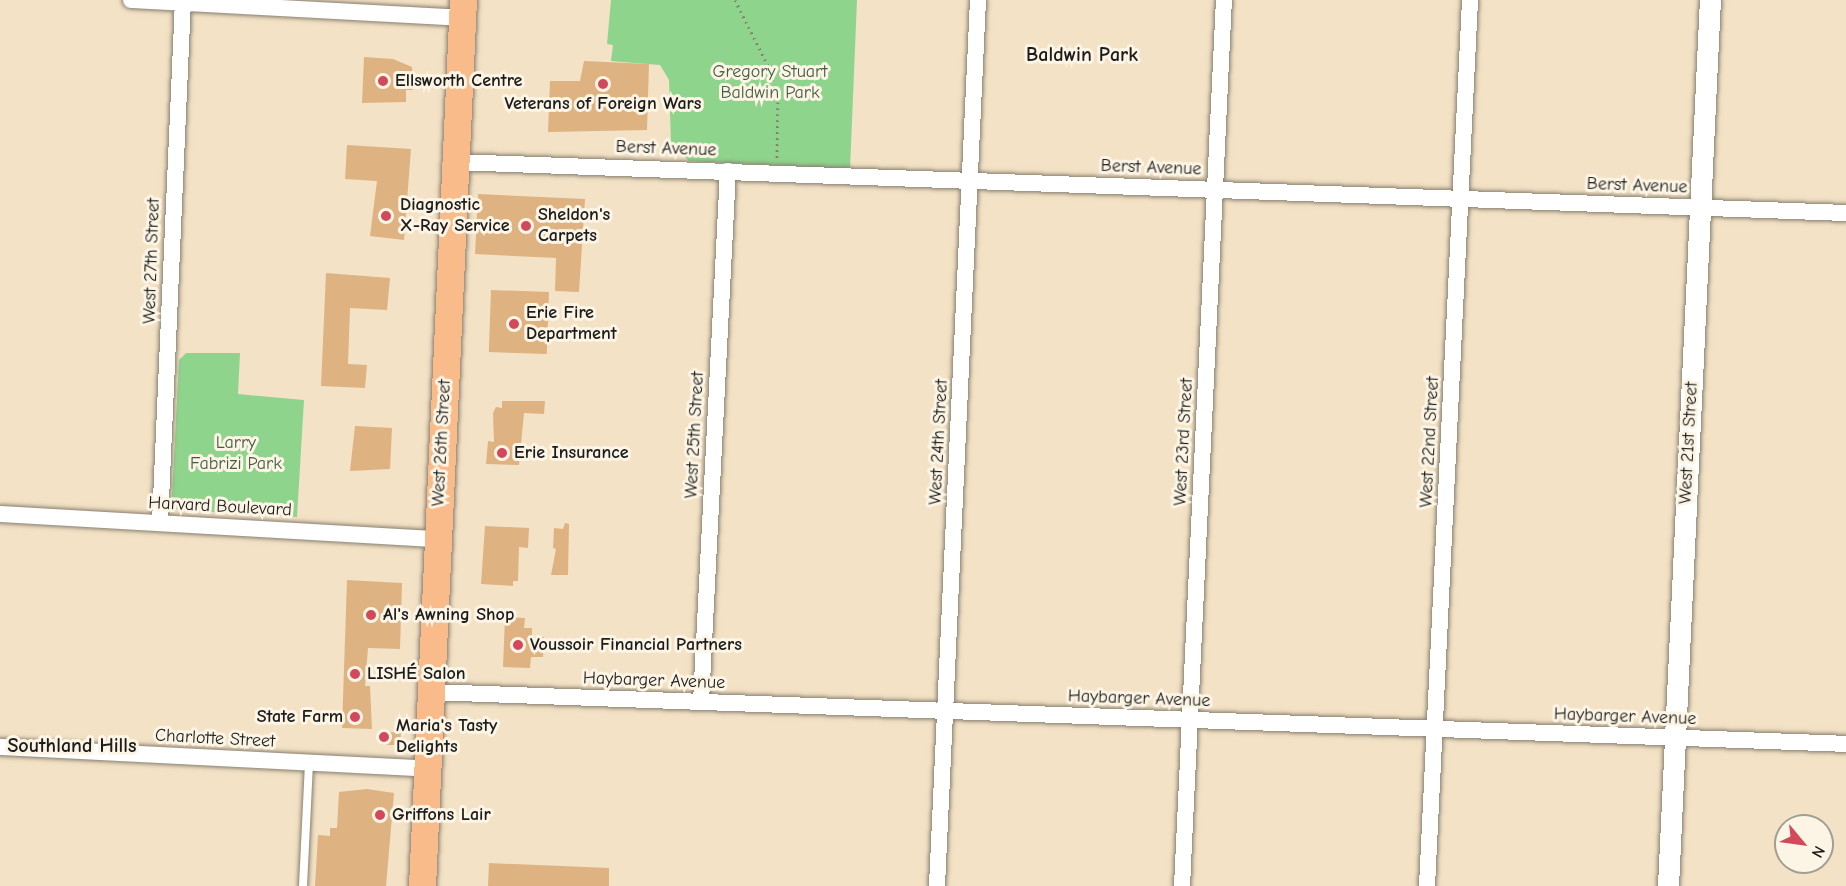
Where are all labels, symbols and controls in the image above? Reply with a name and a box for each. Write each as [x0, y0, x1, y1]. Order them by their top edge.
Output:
district label: Baldwin Park [1026, 42, 1138, 66]
park label: Gregory Stuart Baldwin Park [713, 62, 827, 104]
place label: Ellsworth Centre [395, 70, 522, 92]
marker: Ellsworth Centre [376, 74, 390, 88]
marker: Veterans of Foreign Wars [596, 77, 610, 91]
place label: Veterans of Foreign Wars [505, 93, 701, 115]
street label: Berst Avenue [615, 136, 717, 162]
street label: Berst Avenue [1100, 155, 1202, 181]
street label: Berst Avenue [1586, 173, 1688, 199]
place label: Diagnostic X-Ray Service [400, 195, 510, 238]
street label: West 27th Street [139, 198, 165, 324]
place label: Sheldon's Carpets [538, 205, 610, 248]
marker: Diagnostic X-Ray Service [377, 207, 395, 225]
marker: Sheldon's Carpets [519, 219, 533, 233]
place label: Erie Fire Department [526, 303, 617, 346]
marker: Erie Fire Department [507, 317, 521, 331]
street label: West 25th Street [681, 371, 709, 499]
street label: West 22nd Street [1416, 376, 1444, 508]
street label: West 23rd Street [1170, 378, 1198, 506]
street label: West 26th Street [428, 379, 456, 507]
street label: West 24th Street [925, 379, 953, 505]
street label: West 21st Street [1675, 381, 1703, 505]
park label: Larry Fabrizi Park [190, 433, 282, 476]
place label: Erie Insurance [514, 442, 629, 464]
marker: Erie Insurance [495, 446, 509, 460]
street label: Harvard Boulevard [148, 492, 292, 522]
place label: Al's Awning Shop [383, 604, 514, 626]
marker: Al's Awning Shop [364, 608, 378, 622]
place label: Voussoir Financial Partners [530, 634, 742, 656]
marker: Voussoir Financial Partners [511, 638, 525, 652]
place label: LISHÉ Salon [367, 663, 466, 685]
marker: LISHÉ Salon [348, 667, 362, 681]
street label: Haybarger Avenue [582, 668, 726, 694]
street label: Haybarger Avenue [1067, 686, 1211, 712]
street label: Haybarger Avenue [1553, 704, 1697, 730]
place label: State Farm [257, 706, 343, 728]
marker: State Farm [348, 710, 362, 724]
place label: Maria's Tasty Delights [396, 716, 497, 758]
street label: Charlotte Street [154, 725, 276, 753]
marker: Maria's Tasty Delights [377, 730, 391, 744]
district label: Southland Hills [7, 733, 137, 757]
place label: Griffons Lair [392, 804, 491, 826]
marker: Griffons Lair [373, 808, 387, 822]
north arrow [1774, 814, 1834, 874]
text: N [1808, 843, 1828, 861]

